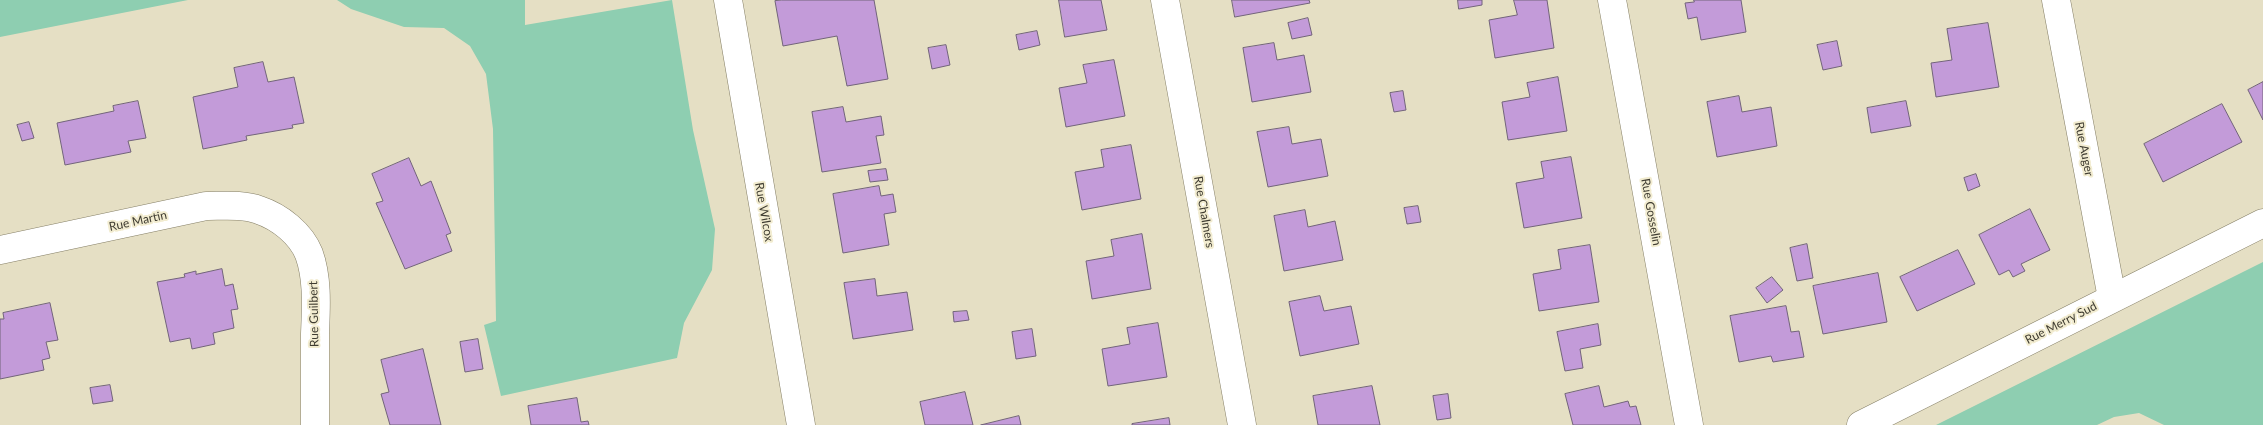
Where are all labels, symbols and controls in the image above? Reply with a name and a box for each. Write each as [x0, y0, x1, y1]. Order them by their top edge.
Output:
street label: Rue Auger [2072, 121, 2096, 177]
street label: Rue Chalmers [1191, 175, 1217, 249]
street label: Rue Gosselin [1638, 177, 1664, 247]
street label: Rue Wilcox [752, 181, 776, 243]
street label: Rue Martin [108, 208, 168, 234]
street label: Rue Guilbert [306, 281, 322, 347]
street label: Rue Merry Sud [2023, 299, 2099, 347]

